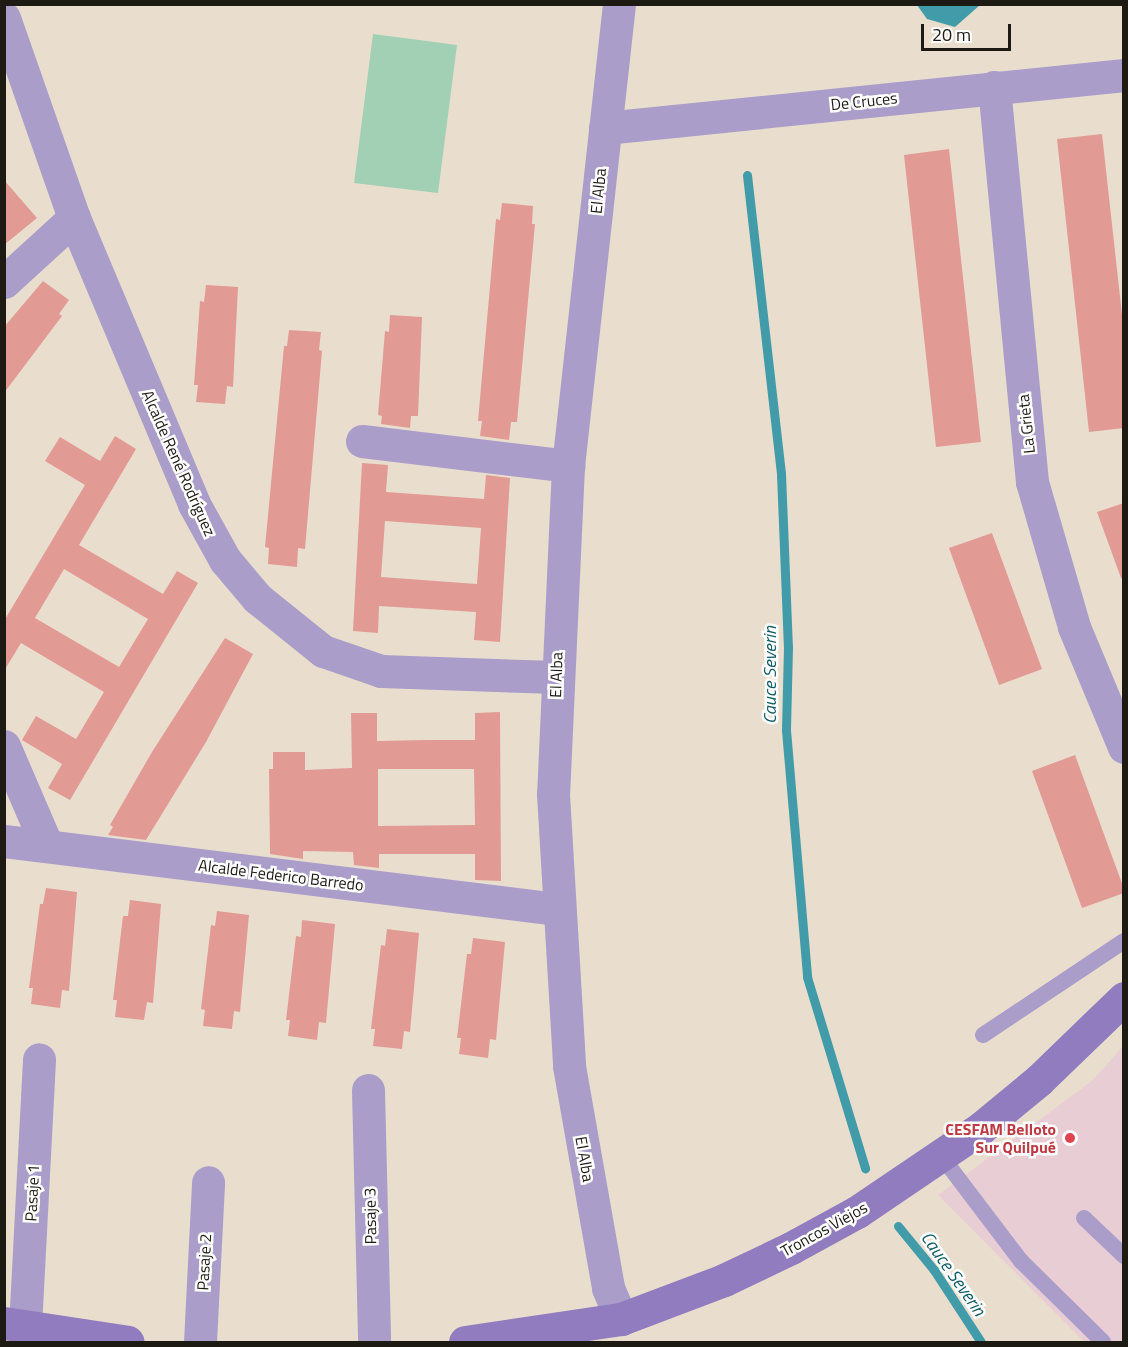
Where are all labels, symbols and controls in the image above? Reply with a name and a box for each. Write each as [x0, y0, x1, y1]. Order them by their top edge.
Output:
scale bar [924, 12, 1014, 50]
text: 20 m [932, 21, 971, 48]
street label: De Cruces [830, 88, 898, 114]
street label: El Alba [586, 167, 610, 215]
street label: Alcalde René Rodríguez [138, 387, 220, 539]
street label: La Grieta [1013, 393, 1039, 455]
water label: Cauce Severin [759, 626, 781, 724]
street label: El Alba [546, 652, 566, 698]
street label: Alcalde Federico Barredo [197, 855, 365, 895]
place label: CESFAM Belloto Sur Quilpué [945, 1119, 1056, 1157]
marker: CESFAM Belloto Sur Quilpué [1061, 1129, 1079, 1147]
street label: El Alba [572, 1135, 598, 1183]
street label: Pasaje 1 [21, 1164, 43, 1222]
street label: Pasaje 3 [360, 1187, 380, 1245]
street label: Troncos Viejos [777, 1197, 871, 1261]
water label: Cauce Severin [916, 1228, 990, 1320]
street label: Pasaje 2 [193, 1233, 215, 1291]

